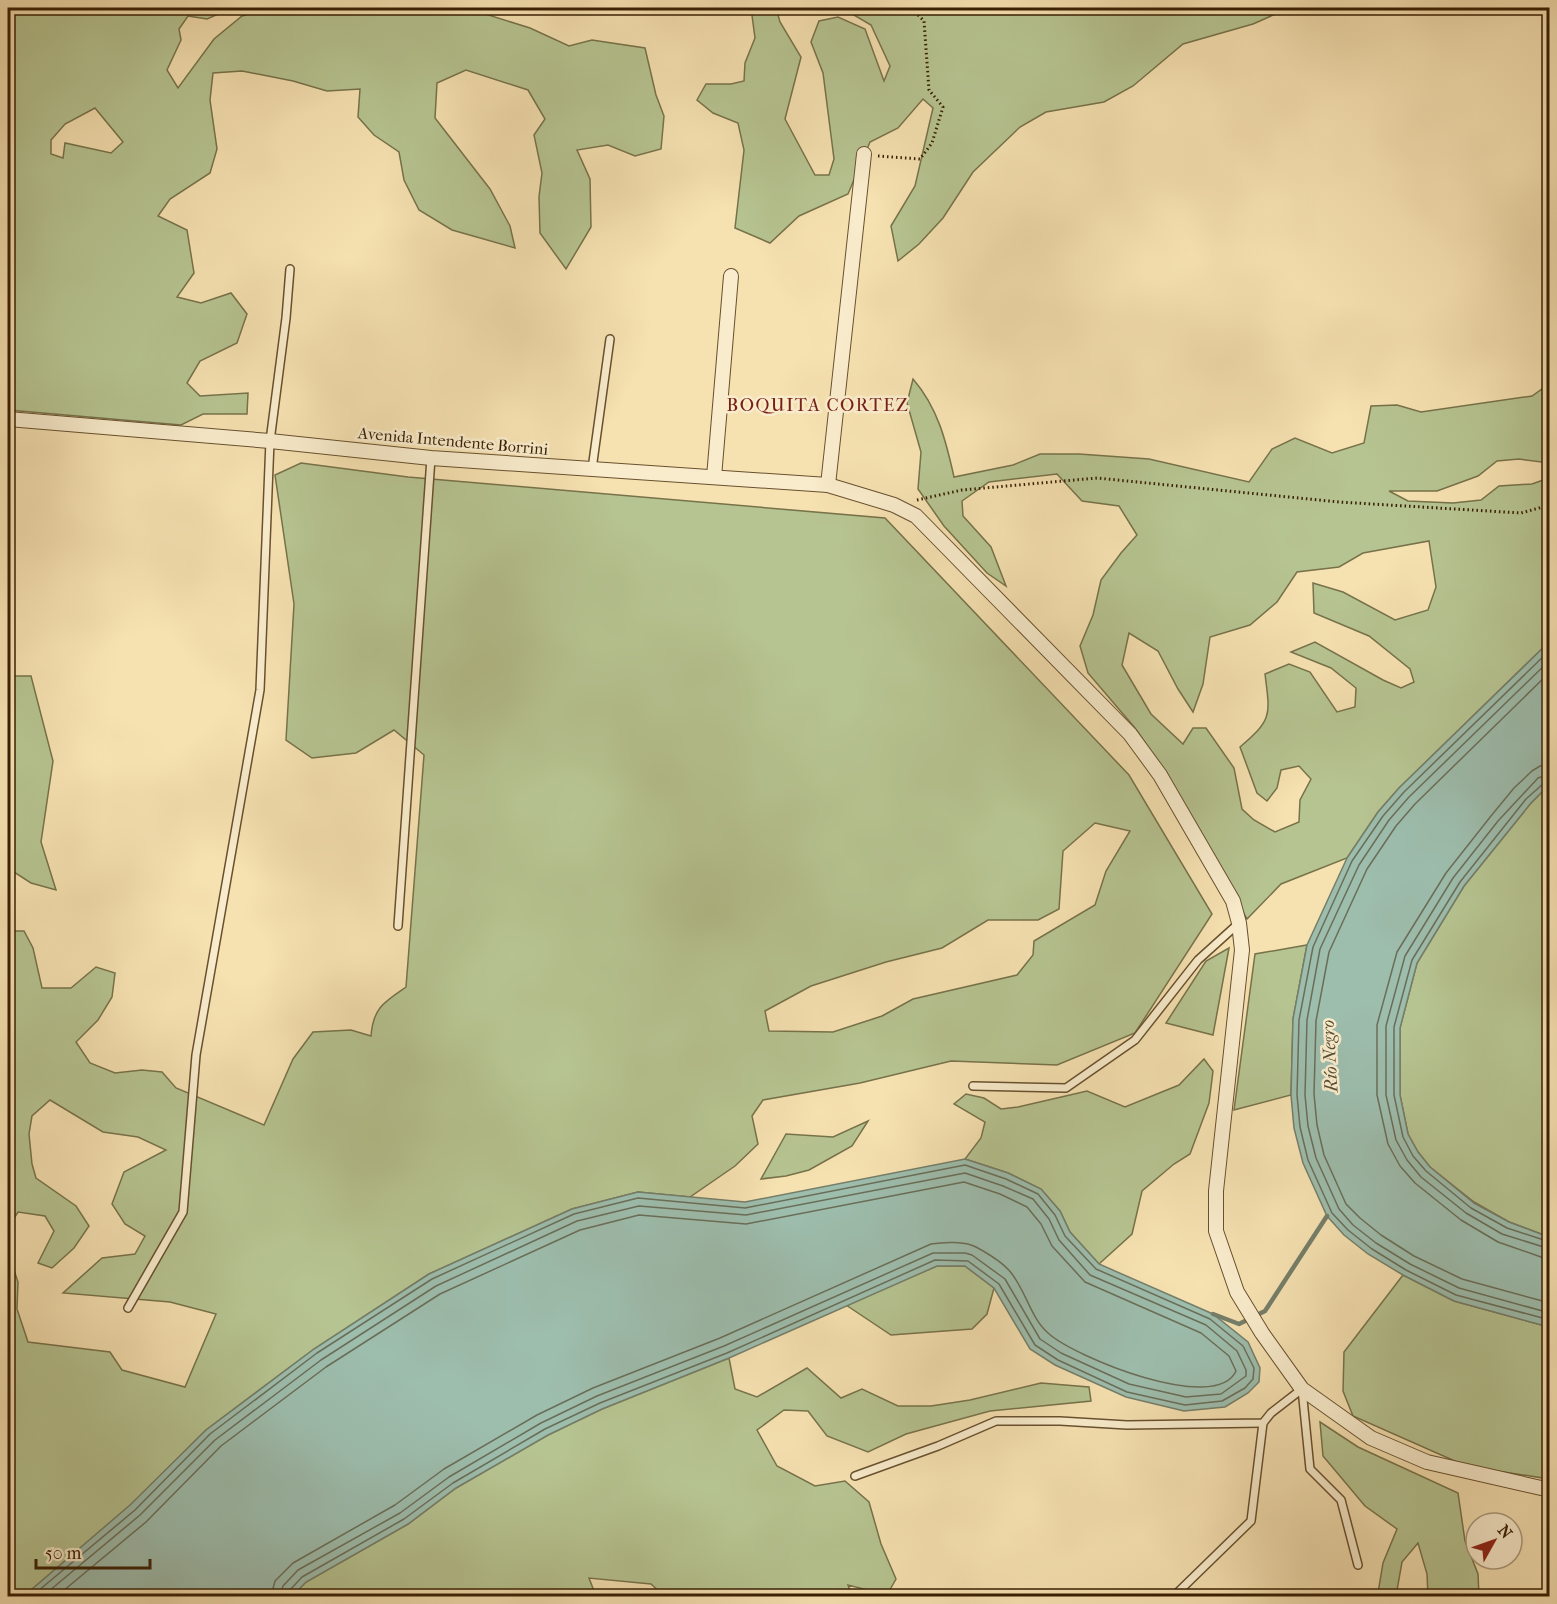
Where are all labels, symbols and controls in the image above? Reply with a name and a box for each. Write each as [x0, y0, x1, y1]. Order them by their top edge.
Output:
district label: BOQUITA CORTEZ [727, 395, 909, 416]
street label: Avenida Intendente Borrini [356, 423, 549, 459]
water label: Río Negro [1318, 1019, 1342, 1094]
north arrow [1464, 1511, 1524, 1571]
text: N [1494, 1521, 1517, 1543]
scale bar [36, 1532, 150, 1570]
text: 50 m [45, 1543, 82, 1564]

